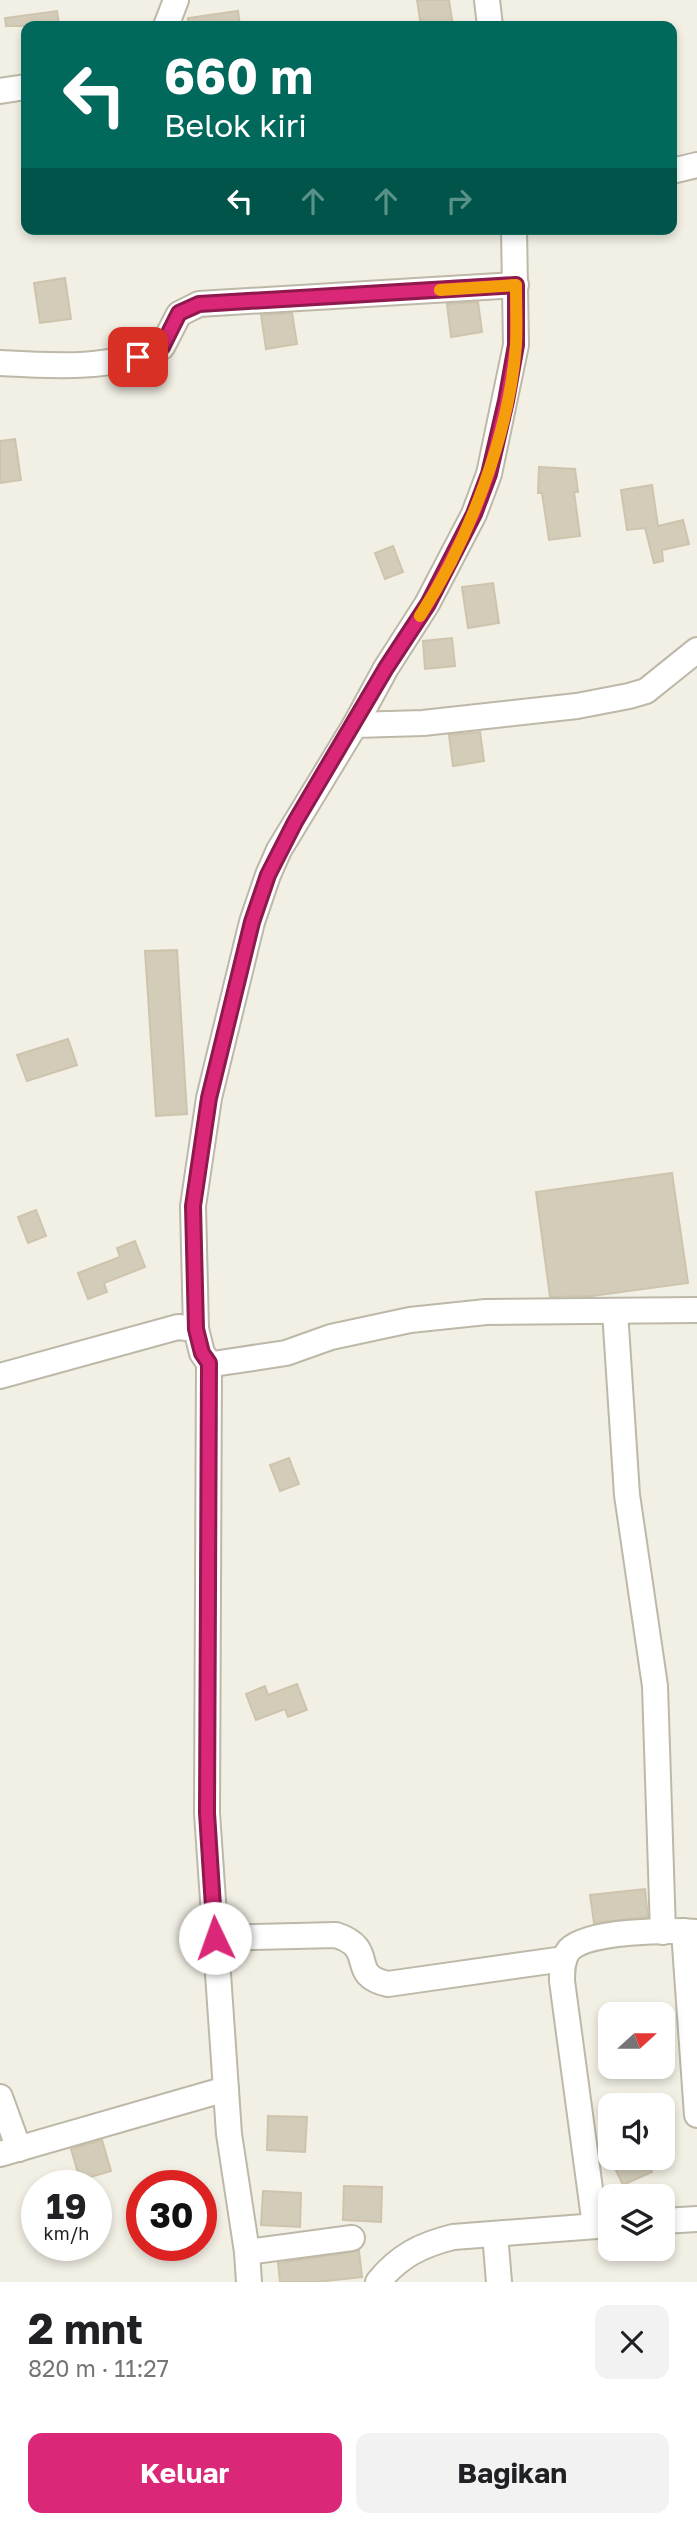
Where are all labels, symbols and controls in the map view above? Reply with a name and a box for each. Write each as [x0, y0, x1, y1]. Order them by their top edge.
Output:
text: 660 m [164, 46, 313, 105]
icon: left [49, 49, 140, 140]
text: Belok kiri [164, 106, 307, 144]
icon: left [221, 182, 259, 220]
icon: ahead [294, 182, 332, 220]
icon: ahead [367, 182, 405, 220]
icon: right [440, 182, 478, 220]
pin [108, 327, 168, 387]
icon: arrive [119, 338, 157, 376]
position arrow [178, 1901, 252, 1975]
north arrow [598, 2002, 676, 2079]
map controls [598, 2002, 675, 2261]
button: sound [598, 2093, 675, 2170]
speed limit sign: 30 [126, 2170, 217, 2261]
button: layers [598, 2184, 675, 2261]
text: 19 [46, 2185, 87, 2227]
text: km/h [44, 2222, 89, 2244]
text: 2 mnt [28, 2303, 143, 2353]
button: close [595, 2305, 669, 2379]
text: 820 m · 11:27 [28, 2354, 169, 2382]
button: Keluar [28, 2433, 342, 2513]
button: Bagikan [356, 2433, 669, 2513]

